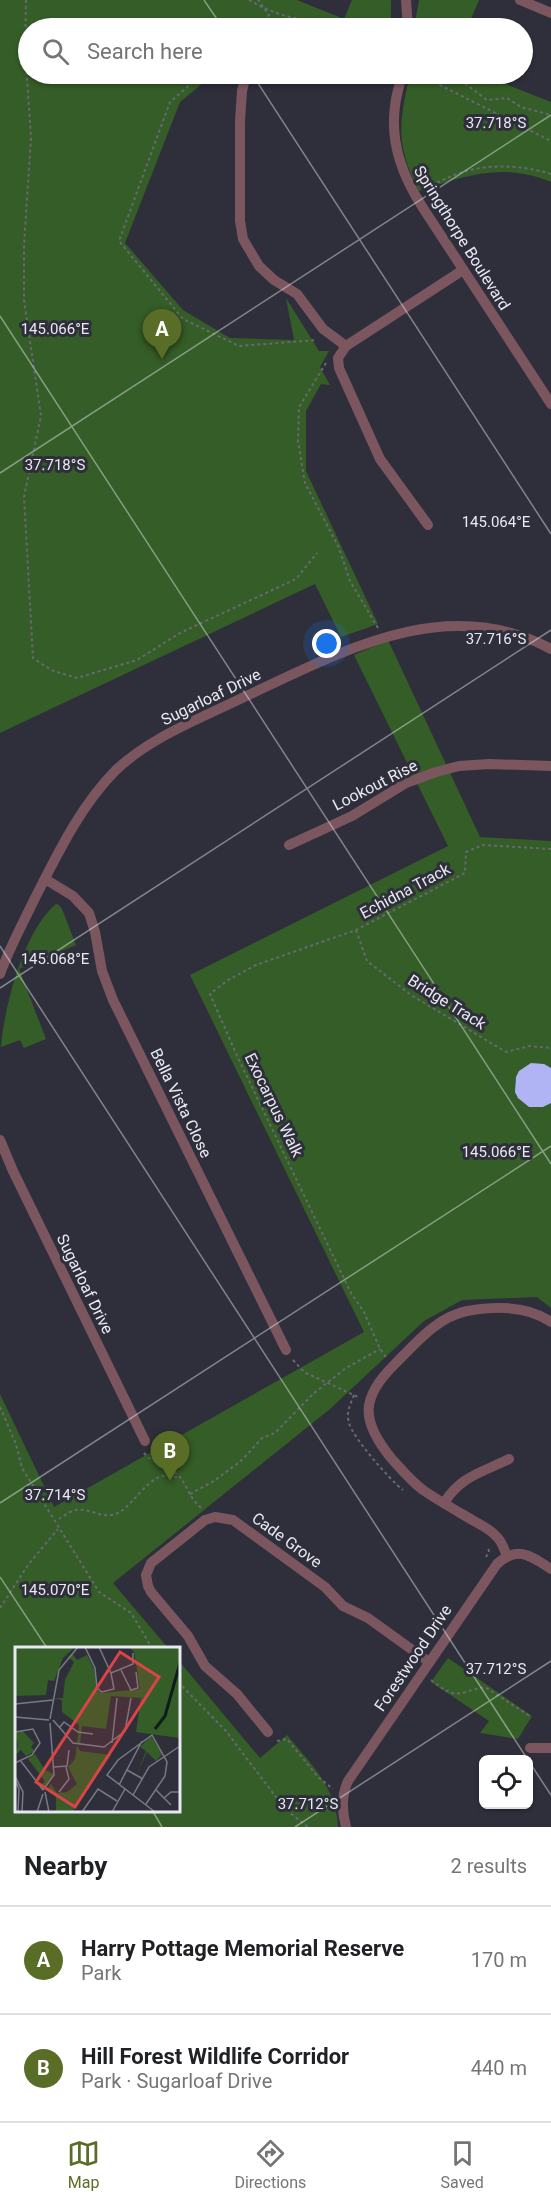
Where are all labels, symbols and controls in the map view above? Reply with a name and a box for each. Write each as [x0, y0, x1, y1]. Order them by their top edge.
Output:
search box [18, 18, 533, 84]
icon: search [39, 35, 72, 68]
text: Search here [87, 39, 203, 64]
text: 37.718°S [466, 114, 526, 132]
street label: Springthorpe Boulevard [410, 162, 514, 314]
pin: A [142, 310, 182, 359]
text: 145.066°E [21, 320, 90, 338]
text: 37.718°S [25, 456, 85, 474]
text: 145.064°E [462, 513, 531, 531]
your location [312, 629, 341, 658]
text: 37.716°S [466, 630, 526, 648]
street label: Sugarloaf Drive [158, 665, 264, 729]
street label: Lookout Rise [329, 756, 421, 814]
street label: Echidna Track [357, 859, 454, 923]
text: 145.068°E [21, 950, 90, 968]
street label: Bridge Track [404, 970, 490, 1034]
street label: Bella Vista Close [146, 1045, 216, 1161]
street label: Exocarpus Walk [241, 1050, 308, 1161]
text: 145.066°E [462, 1143, 531, 1161]
street label: Sugarloaf Drive [53, 1231, 117, 1337]
pin: B [150, 1432, 190, 1481]
text: 37.714°S [25, 1486, 85, 1504]
street label: Cade Grove [248, 1508, 326, 1572]
text: 145.070°E [21, 1581, 90, 1599]
street label: Forestwood Drive [370, 1601, 456, 1715]
inset map [15, 1647, 180, 1812]
text: 37.712°S [466, 1660, 526, 1678]
map controls [479, 1755, 533, 1809]
button: locate [479, 1755, 533, 1809]
text: 37.712°S [278, 1795, 338, 1813]
text: Nearby [24, 1851, 107, 1881]
text: 2 results [451, 1854, 527, 1878]
text: Harry Pottage Memorial Reserve [81, 1936, 404, 1961]
text: A [37, 1948, 50, 1972]
text: 170 m [471, 1948, 527, 1972]
text: Park [81, 1961, 121, 1985]
text: Hill Forest Wildlife Corridor [81, 2044, 349, 2069]
text: B [37, 2056, 50, 2080]
text: 440 m [471, 2056, 527, 2080]
text: Park · Sugarloaf Drive [81, 2069, 272, 2093]
tab: Map [67, 2137, 100, 2192]
tab: Directions [234, 2137, 306, 2192]
tab: Saved [441, 2137, 484, 2192]

